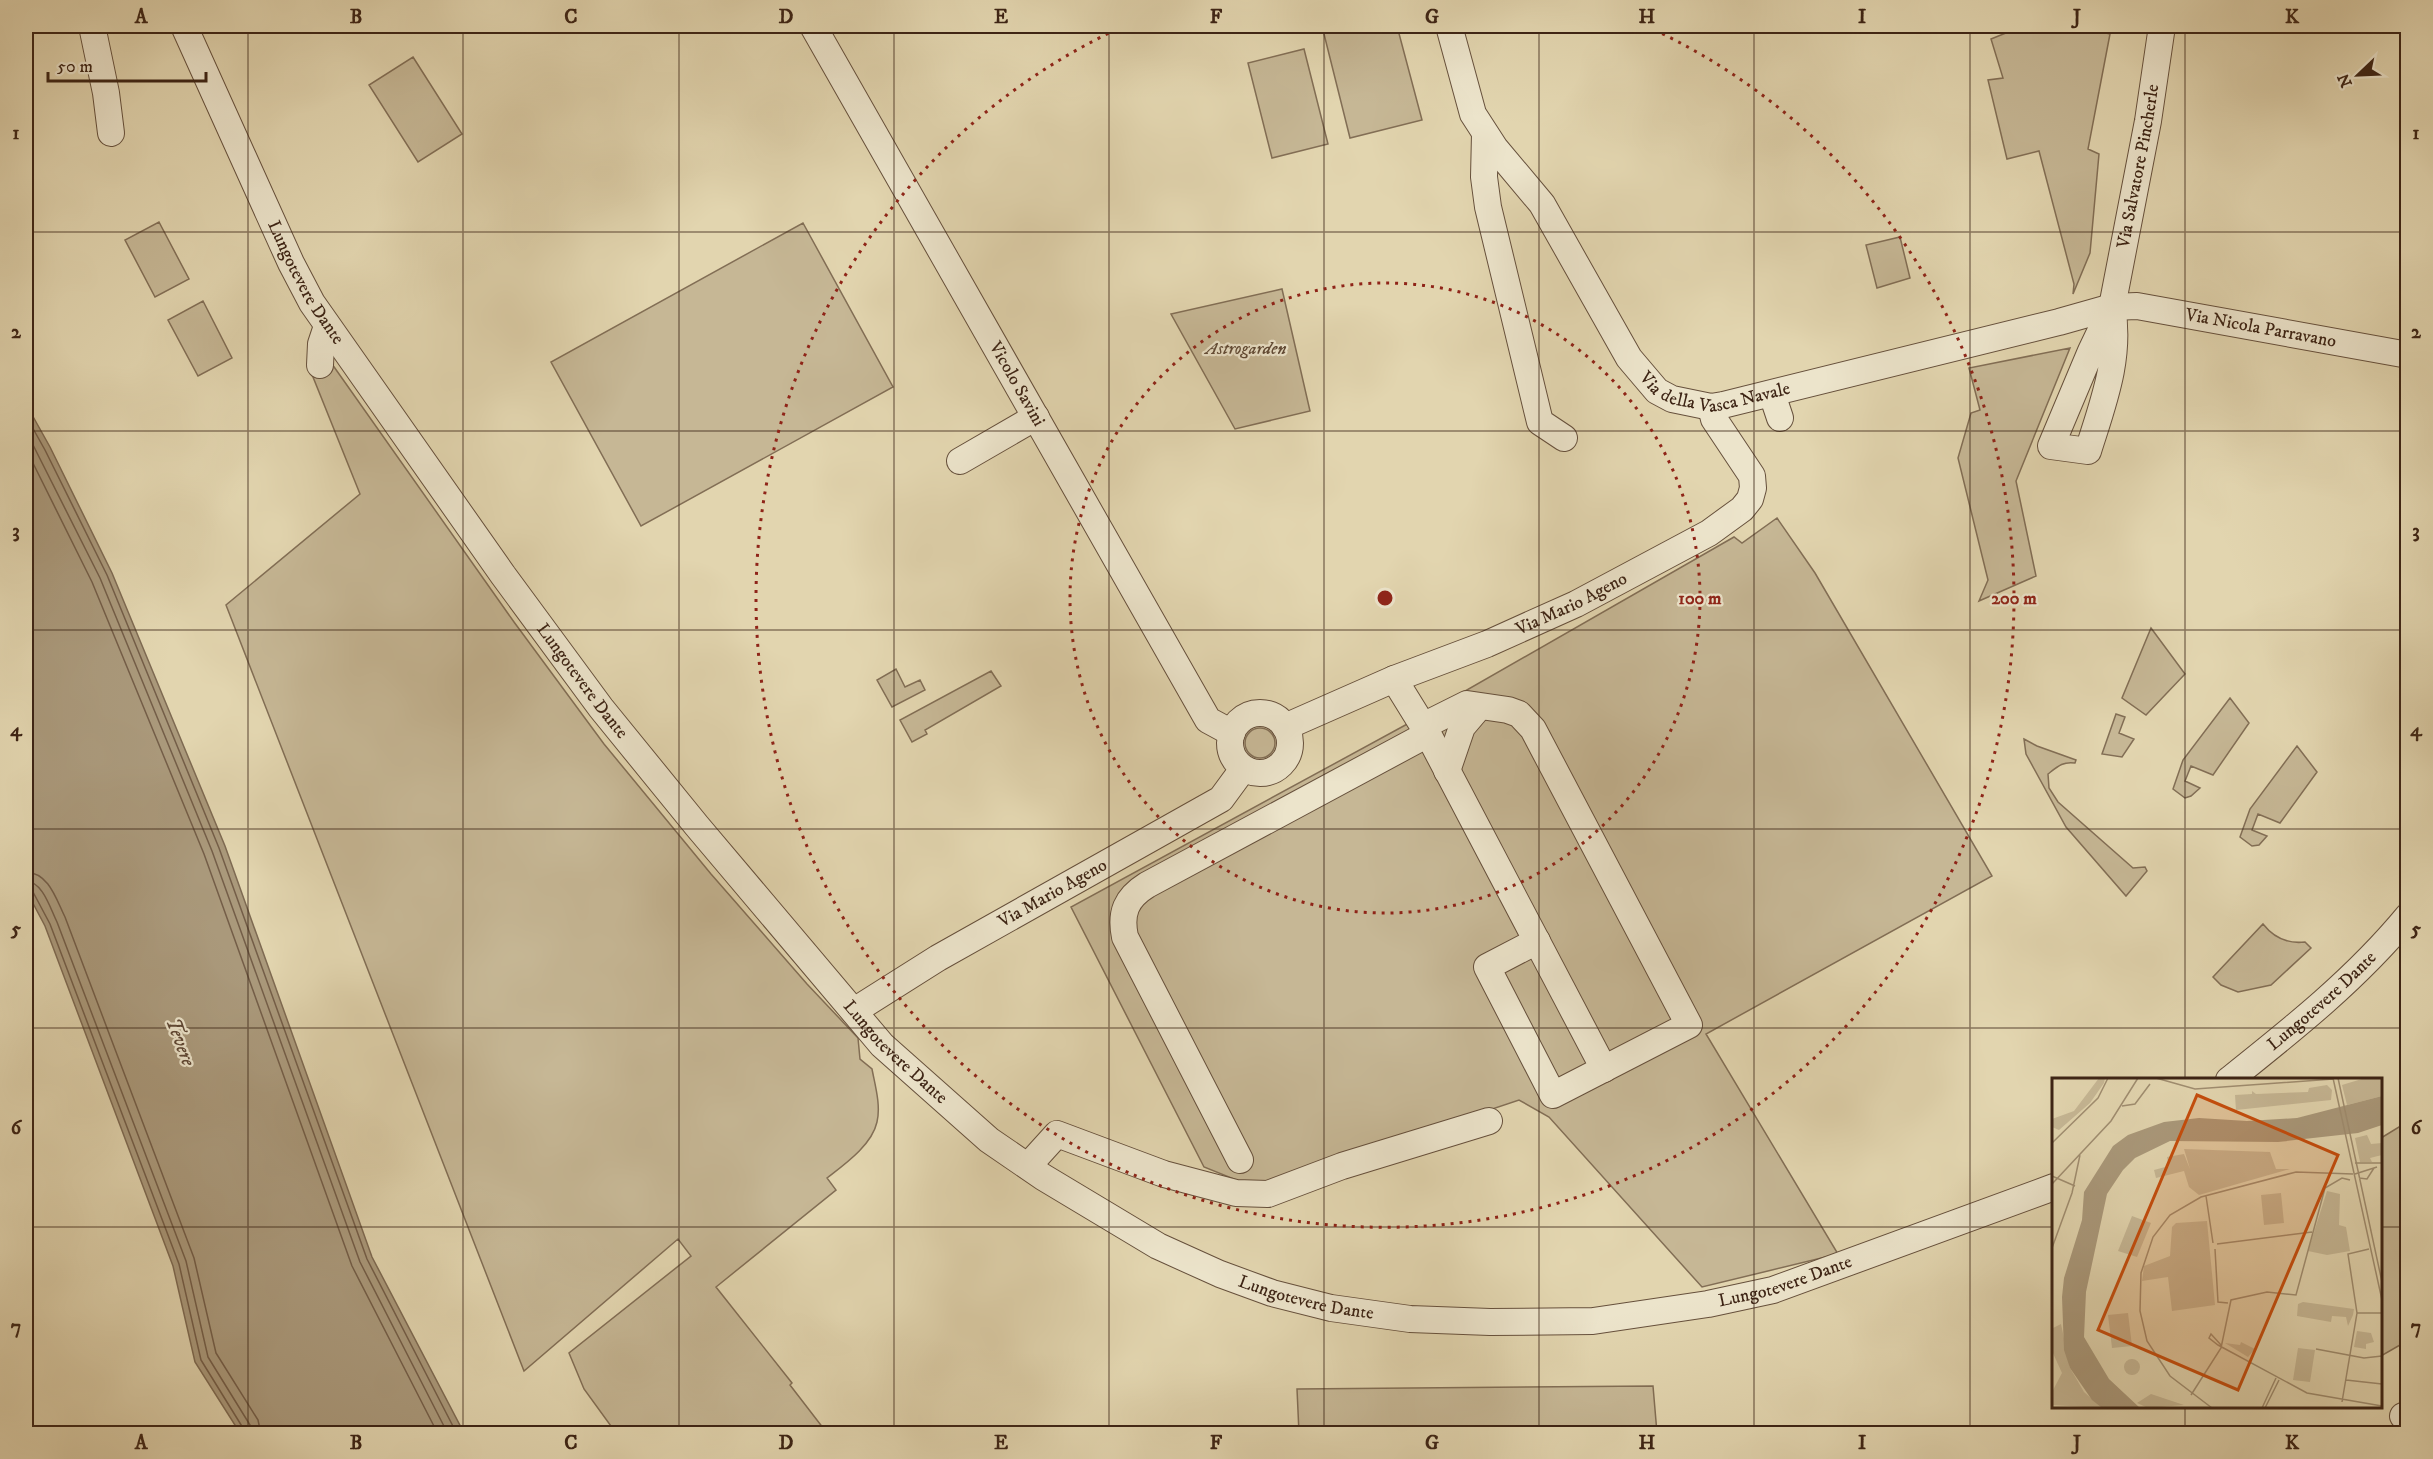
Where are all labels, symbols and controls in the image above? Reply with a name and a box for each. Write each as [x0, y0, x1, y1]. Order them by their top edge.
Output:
text: A [134, 5, 149, 30]
text: B [350, 5, 362, 30]
text: C [564, 5, 578, 30]
text: D [779, 5, 794, 30]
text: E [994, 5, 1008, 30]
text: F [1210, 5, 1223, 30]
text: G [1425, 5, 1439, 30]
text: H [1639, 5, 1656, 30]
text: I [1858, 5, 1866, 30]
text: J [2071, 5, 2081, 30]
text: K [2285, 5, 2300, 30]
scale bar [48, 45, 206, 83]
north arrow [2328, 45, 2388, 105]
text: 50 m [57, 56, 93, 78]
text: N [2333, 71, 2357, 90]
street label: Via Salvatore Pincherle [2112, 83, 2164, 251]
text: 1 [12, 121, 20, 146]
text: 1 [2412, 121, 2420, 146]
street label: Lungotevere Dante [262, 217, 349, 349]
street label: Via Nicola Parravano [2183, 304, 2338, 353]
text: 2 [11, 320, 22, 345]
text: 2 [2411, 320, 2422, 345]
street label: Vicolo Savini [983, 337, 1050, 430]
park label: Astrogarden [1203, 338, 1287, 360]
street label: Via della Vasca Navale [1634, 366, 1793, 418]
text: 3 [12, 519, 20, 544]
text: 3 [2412, 519, 2420, 544]
street label: Via Mario Ageno [1512, 568, 1631, 641]
centre of rings [1375, 588, 1395, 608]
text: 100 m [1678, 588, 1722, 610]
text: 200 m [1991, 588, 2037, 610]
street label: Lungotevere Dante [532, 619, 633, 743]
text: 4 [10, 718, 23, 743]
text: 4 [2410, 718, 2423, 743]
street label: Via Mario Ageno [994, 854, 1111, 933]
text: 5 [10, 917, 21, 942]
text: 5 [2410, 917, 2421, 942]
street label: Lungotevere Dante [2263, 947, 2381, 1056]
street label: Lungotevere Dante [838, 996, 952, 1109]
water label: Tevere [159, 1014, 201, 1071]
inset map [2052, 1078, 2382, 1408]
text: 6 [11, 1116, 23, 1141]
text: 6 [2411, 1116, 2423, 1141]
street label: Lungotevere Dante [1716, 1251, 1855, 1312]
street label: Lungotevere Dante [1235, 1271, 1375, 1325]
text: 7 [11, 1315, 21, 1340]
text: 7 [2411, 1315, 2421, 1340]
text: A [134, 1431, 149, 1456]
text: B [350, 1431, 362, 1456]
text: C [564, 1431, 578, 1456]
text: D [779, 1431, 794, 1456]
text: E [994, 1431, 1008, 1456]
text: F [1210, 1431, 1223, 1456]
text: G [1425, 1431, 1439, 1456]
text: H [1639, 1431, 1656, 1456]
text: I [1858, 1431, 1866, 1456]
text: J [2071, 1431, 2081, 1456]
text: K [2285, 1431, 2300, 1456]

